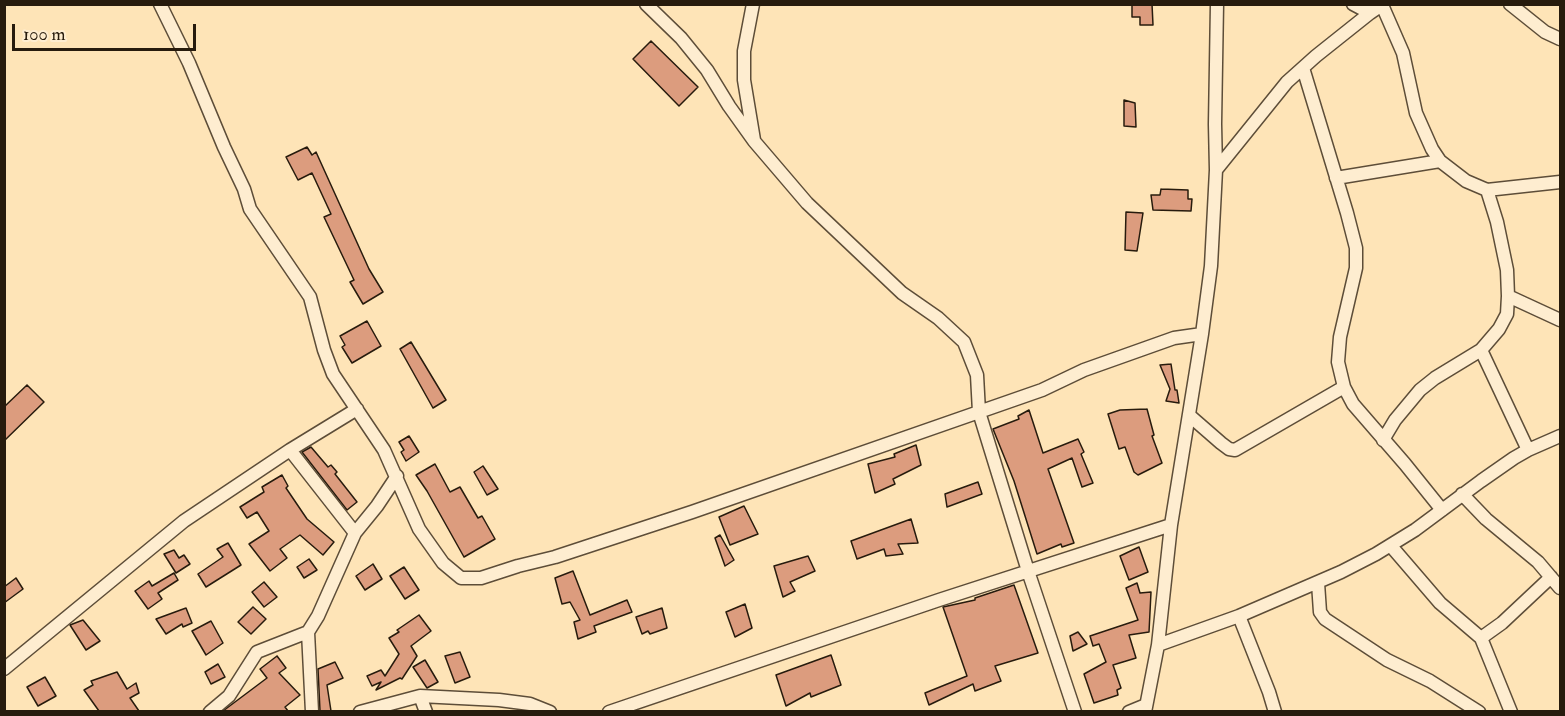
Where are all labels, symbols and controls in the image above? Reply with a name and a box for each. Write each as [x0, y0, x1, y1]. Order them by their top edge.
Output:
scale bar [15, 12, 200, 50]
text: 100 m [23, 23, 66, 46]

